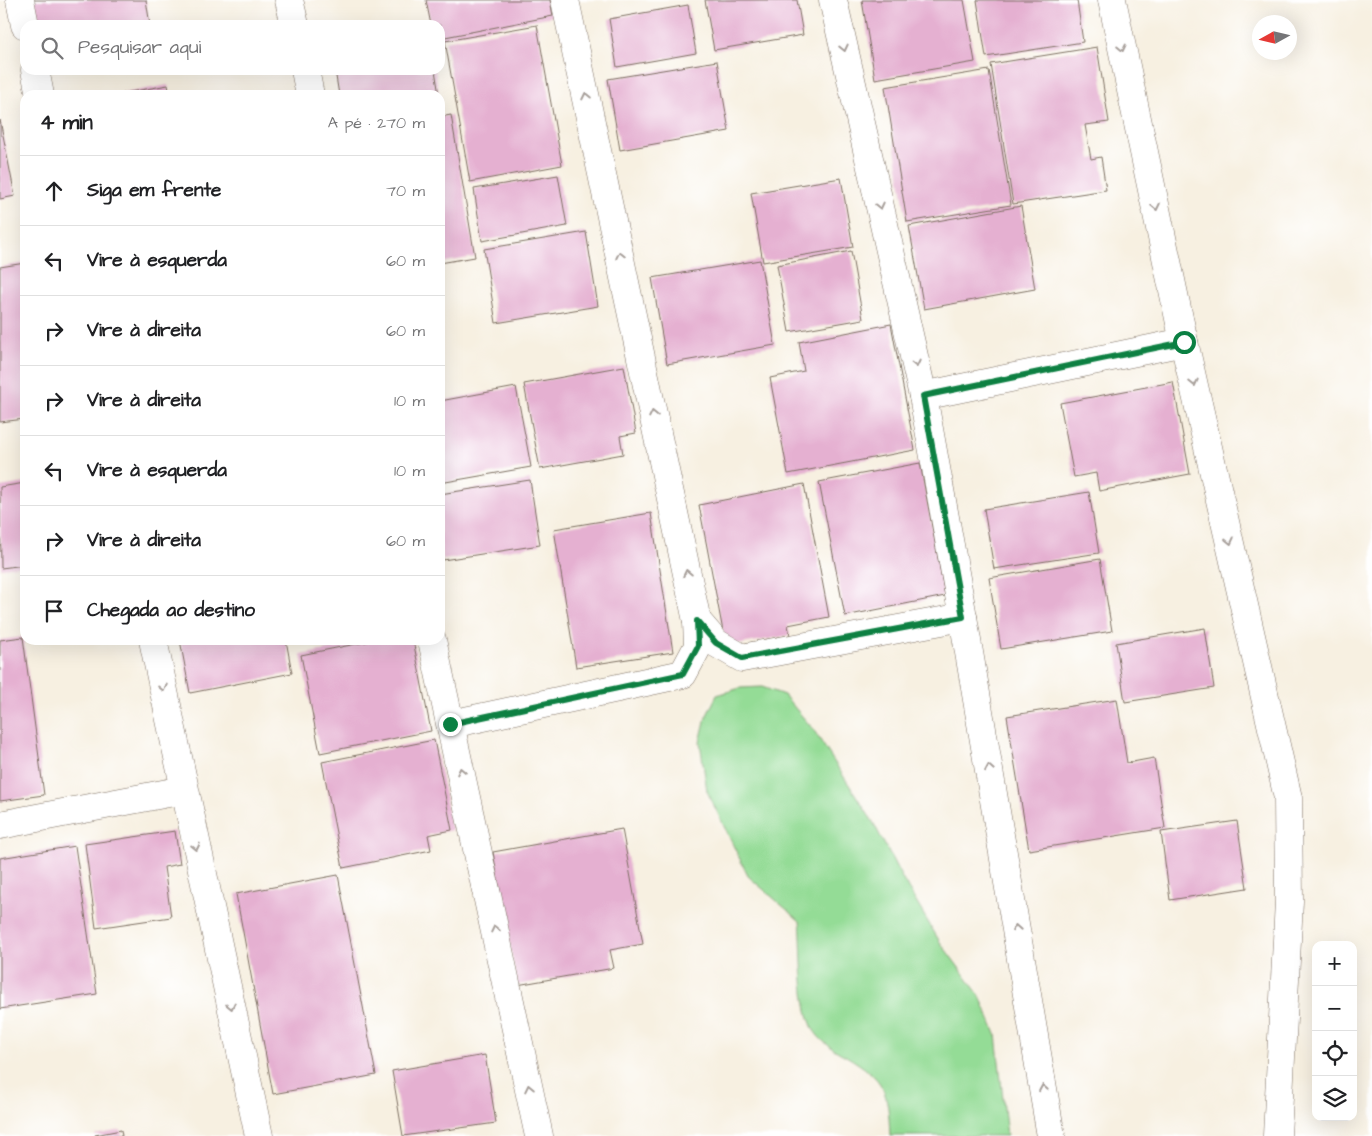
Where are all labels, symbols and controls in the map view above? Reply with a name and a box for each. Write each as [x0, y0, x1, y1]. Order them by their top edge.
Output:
north arrow [1252, 15, 1297, 60]
search box [20, 20, 445, 75]
icon: search [38, 34, 66, 62]
text: Pesquisar aqui [78, 34, 201, 61]
one-way arrow [838, 43, 849, 52]
one-way arrow [1116, 43, 1127, 52]
one-way arrow [581, 92, 592, 101]
text: 4 min [40, 108, 93, 137]
text: A pé · 270 m [328, 112, 425, 134]
icon: ahead [40, 177, 68, 205]
text: Siga em frente [87, 177, 221, 204]
text: 70 m [386, 180, 425, 202]
one-way arrow [874, 202, 885, 210]
one-way arrow [1150, 202, 1161, 211]
icon: left [40, 247, 68, 275]
text: Vire à esquerda [87, 247, 227, 274]
text: 60 m [386, 250, 425, 272]
one-way arrow [615, 251, 625, 260]
icon: right [40, 317, 68, 345]
text: Vire à direita [87, 317, 201, 344]
text: 60 m [386, 320, 425, 342]
route start [1173, 331, 1196, 354]
one-way arrow [910, 360, 921, 369]
one-way arrow [1188, 378, 1199, 387]
icon: right [40, 387, 68, 415]
text: Vire à direita [87, 387, 201, 414]
text: 10 m [394, 390, 425, 412]
one-way arrow [648, 410, 659, 419]
icon: left [40, 457, 68, 485]
text: Vire à esquerda [87, 457, 227, 484]
text: 10 m [394, 460, 425, 482]
icon: right [40, 527, 68, 555]
text: Vire à direita [87, 527, 201, 554]
text: 60 m [386, 530, 425, 552]
one-way arrow [1224, 537, 1234, 546]
one-way arrow [682, 569, 693, 578]
icon: arrive [40, 597, 68, 625]
text: Chegada ao destino [87, 597, 255, 624]
one-way arrow [157, 683, 168, 692]
route end [439, 713, 462, 736]
one-way arrow [984, 763, 994, 772]
one-way arrow [456, 766, 466, 775]
one-way arrow [190, 842, 201, 851]
one-way arrow [1012, 923, 1022, 932]
one-way arrow [490, 925, 501, 934]
map controls [1312, 941, 1357, 1121]
button: + [1312, 941, 1357, 986]
button: − [1312, 986, 1357, 1031]
one-way arrow [225, 1001, 236, 1010]
button: locate [1312, 1031, 1357, 1076]
button: layers [1312, 1076, 1357, 1121]
one-way arrow [524, 1084, 535, 1093]
one-way arrow [1039, 1084, 1049, 1092]

